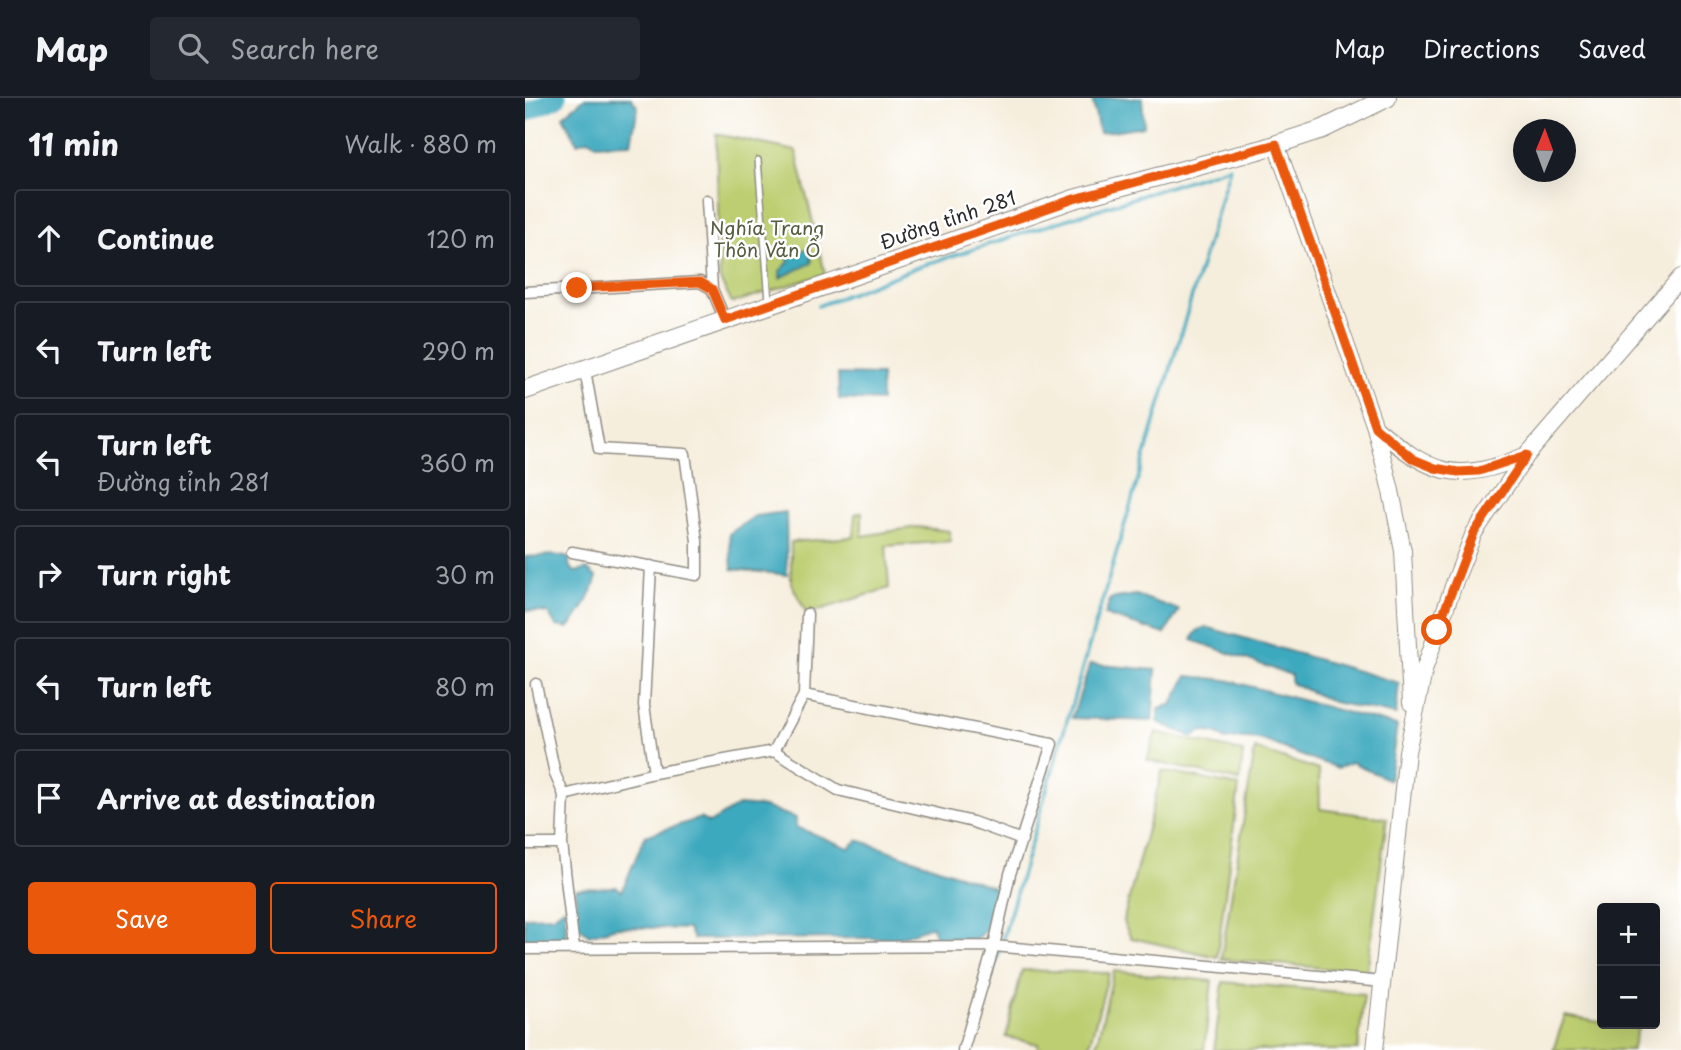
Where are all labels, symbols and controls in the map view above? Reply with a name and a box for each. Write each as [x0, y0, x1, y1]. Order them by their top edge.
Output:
search box [150, 17, 640, 80]
text: Map [35, 23, 108, 73]
icon: search [174, 29, 212, 67]
text: Search here [230, 29, 379, 68]
text: Map [1334, 30, 1385, 66]
text: Directions [1423, 30, 1540, 66]
text: Saved [1578, 30, 1646, 66]
north arrow [1513, 119, 1576, 182]
text: 11 min [28, 121, 119, 166]
text: Walk · 880 m [344, 126, 497, 161]
street label: Đường tỉnh 281 [876, 183, 1020, 255]
park label: Nghĩa Trang Thôn Văn Ổ [710, 213, 824, 263]
icon: ahead [30, 219, 68, 257]
text: Continue [97, 219, 214, 258]
text: 120 m [427, 221, 495, 256]
route end [561, 272, 592, 303]
icon: left [30, 331, 68, 369]
text: Turn left [97, 331, 212, 370]
text: 290 m [422, 333, 495, 368]
text: Turn left [97, 425, 212, 464]
icon: left [30, 443, 68, 481]
text: 360 m [420, 445, 495, 480]
text: Đường tỉnh 281 [97, 464, 269, 499]
icon: right [30, 555, 68, 593]
text: Turn right [97, 555, 231, 594]
text: 30 m [434, 557, 495, 592]
route start [1421, 614, 1452, 645]
icon: left [30, 667, 68, 705]
text: Turn left [97, 667, 212, 706]
text: 80 m [435, 669, 495, 704]
icon: arrive [30, 779, 68, 817]
text: Arrive at destination [97, 779, 376, 818]
button: Save [28, 882, 256, 954]
button: Share [270, 882, 497, 954]
map controls [1597, 903, 1660, 1029]
button: + [1597, 903, 1660, 966]
button: − [1597, 966, 1660, 1029]

